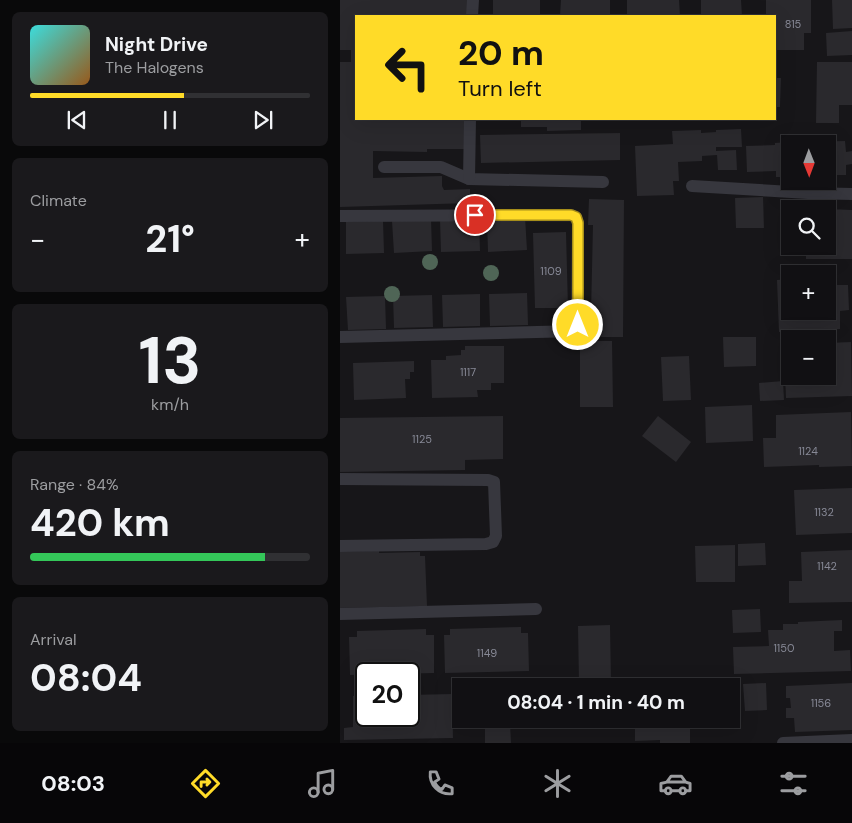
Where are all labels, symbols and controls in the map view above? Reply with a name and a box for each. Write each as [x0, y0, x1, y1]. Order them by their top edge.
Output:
house number: 815 [785, 17, 802, 31]
text: 20 m [458, 30, 544, 76]
text: Night Drive [105, 32, 208, 57]
icon: left [375, 35, 440, 100]
text: The Halogens [105, 57, 204, 78]
text: Turn left [458, 74, 542, 103]
icon: previous [63, 106, 91, 134]
icon: pause [156, 106, 184, 134]
icon: next [249, 106, 277, 134]
north arrow [781, 135, 836, 190]
map controls [781, 135, 836, 385]
text: Climate [30, 190, 87, 211]
pin [454, 194, 496, 236]
button: search [781, 200, 836, 255]
icon: arrive [461, 201, 489, 229]
text: 21° [145, 214, 195, 264]
text: − [30, 221, 45, 258]
text: + [295, 221, 310, 258]
house number: 1109 [540, 264, 562, 278]
button: + [781, 265, 836, 320]
position arrow [551, 298, 603, 350]
text: 13 [139, 319, 201, 403]
button: − [781, 330, 836, 385]
house number: 1117 [460, 365, 476, 379]
text: km/h [151, 394, 189, 415]
house number: 1125 [412, 432, 432, 446]
house number: 1124 [798, 444, 818, 458]
text: Range · 84% [30, 474, 119, 495]
text: 420 km [30, 498, 170, 548]
house number: 1132 [814, 505, 834, 519]
house number: 1142 [817, 559, 837, 573]
text: Arrival [30, 629, 77, 650]
house number: 1150 [773, 641, 795, 655]
house number: 1149 [477, 646, 497, 660]
text: 08:04 [30, 653, 142, 703]
speed limit sign: 20 [355, 662, 420, 727]
text: 08:04 · 1 min · 40 m [507, 690, 685, 715]
house number: 1156 [811, 696, 831, 710]
icon: directions [188, 766, 223, 801]
icon: music [305, 766, 340, 801]
icon: phone [423, 766, 458, 801]
icon: climate [540, 766, 575, 801]
icon: car [658, 766, 693, 801]
icon: filters [776, 766, 811, 801]
text: 08:03 [41, 769, 105, 798]

